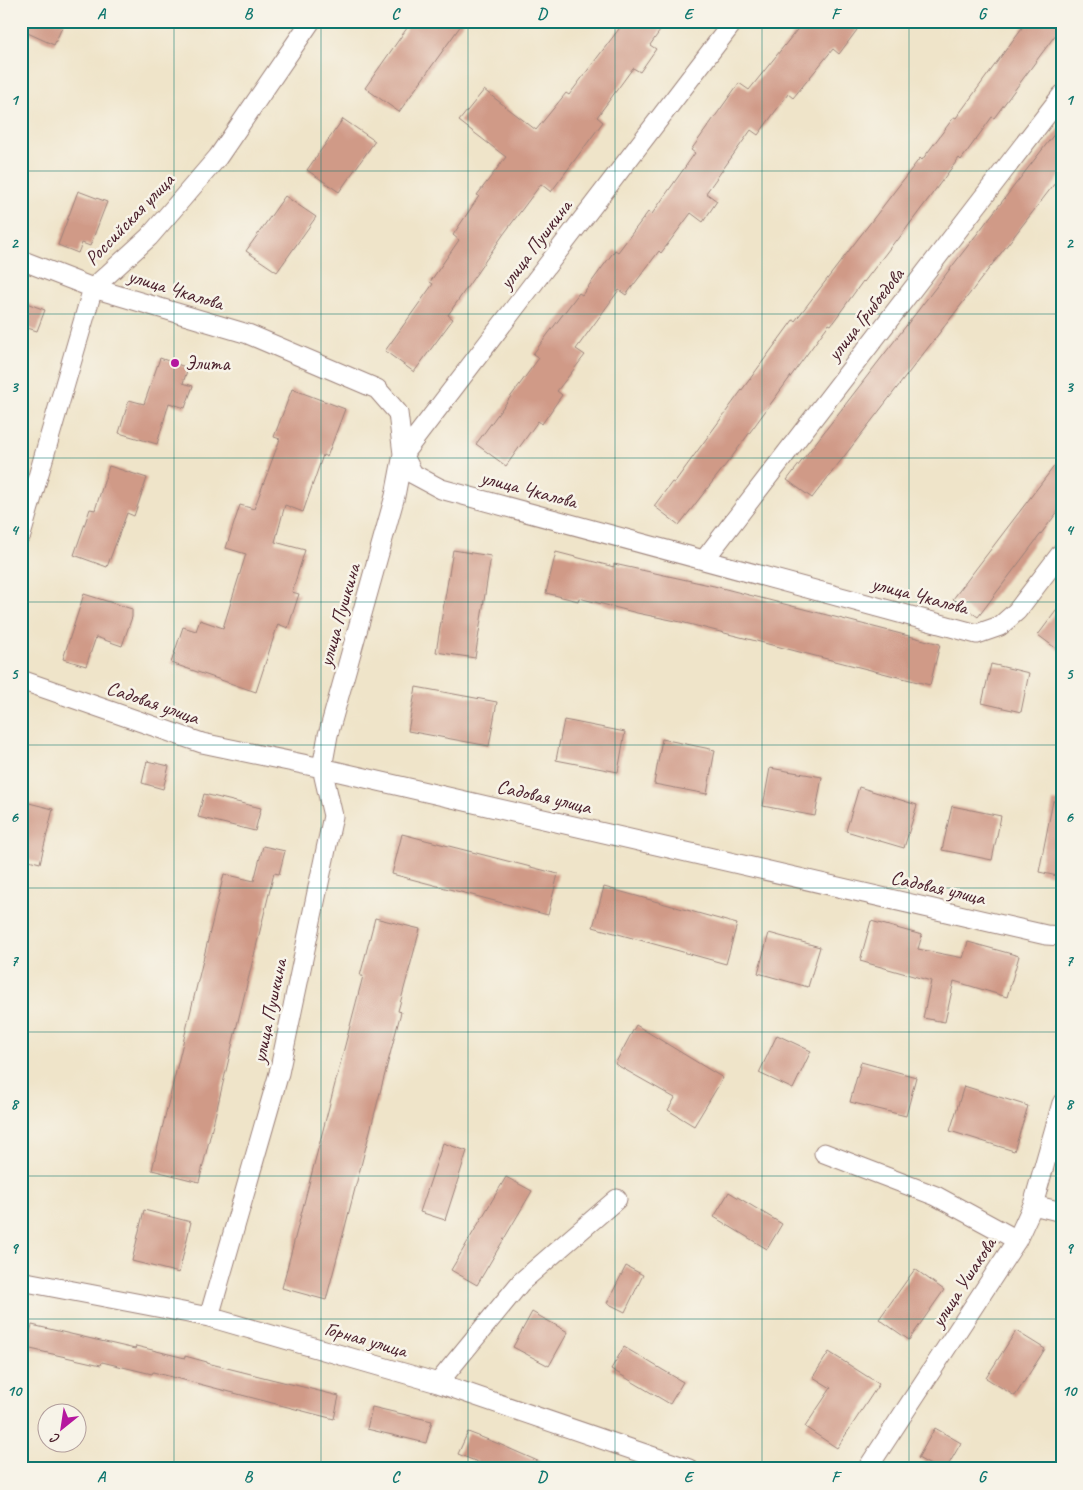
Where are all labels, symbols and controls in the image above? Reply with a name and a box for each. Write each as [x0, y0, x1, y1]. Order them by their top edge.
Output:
text: A [97, 4, 107, 24]
text: B [244, 4, 254, 24]
text: C [391, 4, 401, 24]
text: D [537, 4, 548, 24]
text: E [684, 4, 695, 24]
text: F [831, 4, 842, 24]
text: G [978, 4, 988, 24]
text: 1 [10, 90, 19, 110]
text: 1 [1065, 90, 1074, 110]
street label: Российская улица [79, 167, 181, 271]
street label: улица Пушкина [493, 193, 578, 295]
text: 2 [10, 233, 19, 253]
text: 2 [1065, 233, 1074, 253]
street label: улица Грибоедова [821, 261, 911, 366]
street label: улица Чкалова [124, 263, 228, 316]
place label: Элита [185, 351, 231, 376]
marker: Элита [169, 357, 181, 369]
text: 3 [10, 377, 19, 397]
text: 3 [1065, 377, 1074, 397]
street label: улица Чкалова [477, 464, 581, 515]
text: 4 [10, 520, 19, 540]
text: 4 [1065, 520, 1074, 540]
street label: улица Пушкина [313, 559, 367, 670]
street label: улица Чкалова [868, 570, 972, 621]
text: 5 [11, 664, 20, 684]
text: 5 [1066, 664, 1075, 684]
street label: Садовая улица [103, 675, 203, 730]
street label: Садовая улица [494, 774, 595, 820]
text: 6 [10, 807, 19, 827]
text: 6 [1065, 807, 1074, 827]
street label: Садовая улица [888, 865, 989, 911]
text: 7 [10, 951, 19, 971]
text: 7 [1065, 951, 1074, 971]
street label: улица Пушкина [246, 955, 293, 1066]
text: 8 [10, 1094, 19, 1114]
text: 8 [1065, 1094, 1074, 1114]
street label: улица Ушакова [925, 1231, 1003, 1332]
text: 9 [10, 1238, 19, 1258]
text: 9 [1065, 1238, 1074, 1258]
street label: Горная улица [322, 1316, 412, 1364]
text: 10 [7, 1381, 23, 1401]
text: 10 [1062, 1381, 1078, 1401]
north arrow [38, 1402, 88, 1452]
text: С [47, 1429, 63, 1448]
text: A [97, 1467, 107, 1487]
text: B [244, 1467, 254, 1487]
text: C [391, 1467, 401, 1487]
text: D [537, 1467, 548, 1487]
text: E [684, 1467, 695, 1487]
text: F [831, 1467, 842, 1487]
text: G [978, 1467, 988, 1487]

